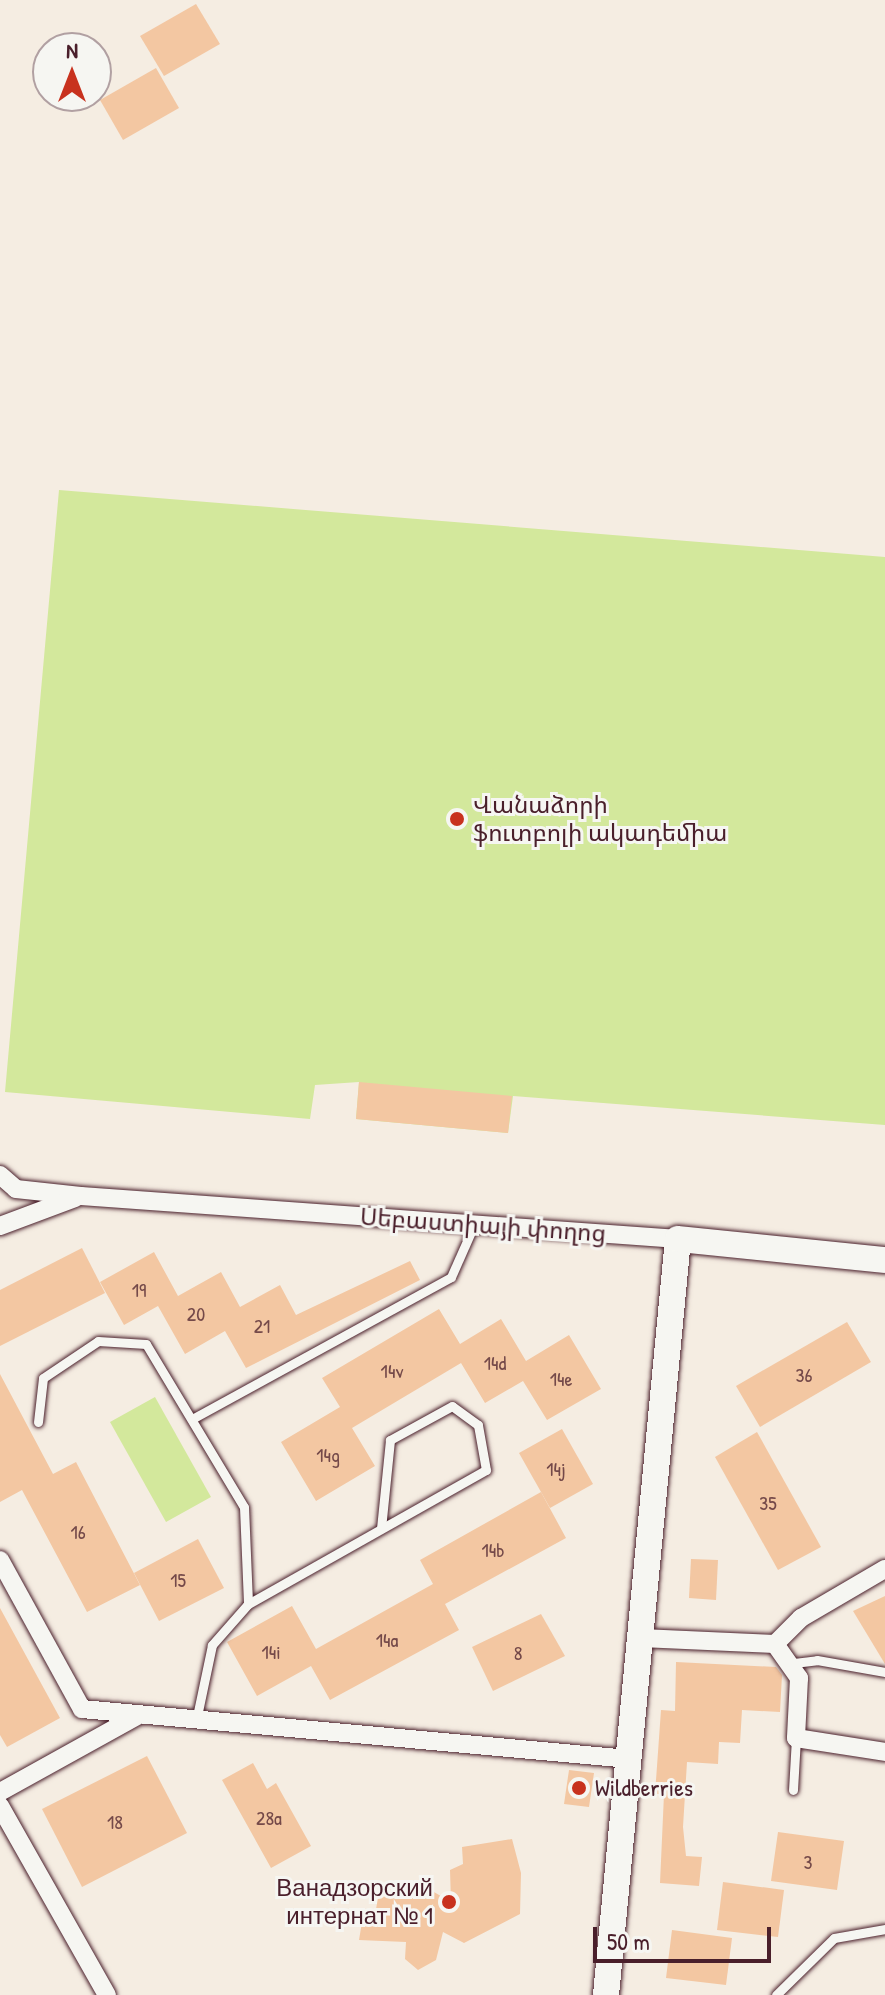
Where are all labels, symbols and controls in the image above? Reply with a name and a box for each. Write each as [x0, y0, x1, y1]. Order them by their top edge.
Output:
north arrow [32, 32, 112, 112]
text: N [66, 35, 78, 65]
place label: Վանաձորի ֆուտբոլի ակադեմիա [473, 791, 727, 847]
marker: Վանաձորի ֆուտբոլի ակադեմիա [448, 810, 466, 828]
street label: Սեբաստիայի փողոց [359, 1202, 607, 1248]
house number: 19 [132, 1277, 146, 1301]
house number: 20 [187, 1301, 205, 1325]
house number: 21 [254, 1313, 270, 1337]
house number: 14d [484, 1350, 506, 1374]
house number: 14v [381, 1358, 403, 1382]
house number: 36 [796, 1362, 812, 1386]
house number: 14e [550, 1366, 572, 1390]
house number: 14g [316, 1442, 340, 1466]
house number: 14j [546, 1456, 566, 1480]
house number: 35 [759, 1490, 777, 1514]
house number: 16 [70, 1519, 86, 1543]
house number: 14b [482, 1537, 504, 1561]
house number: 15 [170, 1567, 186, 1591]
house number: 14a [376, 1627, 398, 1651]
house number: 14i [261, 1639, 281, 1663]
house number: 8 [514, 1640, 522, 1664]
place label: Wildberries [595, 1774, 693, 1802]
marker: Wildberries [570, 1779, 588, 1797]
house number: 28a [256, 1805, 282, 1829]
house number: 18 [107, 1809, 123, 1833]
house number: 3 [804, 1849, 812, 1873]
place label: Ванадзорский интернат № 1 [276, 1874, 433, 1930]
marker: Ванадзорский интернат № 1 [440, 1893, 458, 1911]
scale bar [597, 1911, 775, 1961]
text: 50 m [607, 1925, 650, 1957]

